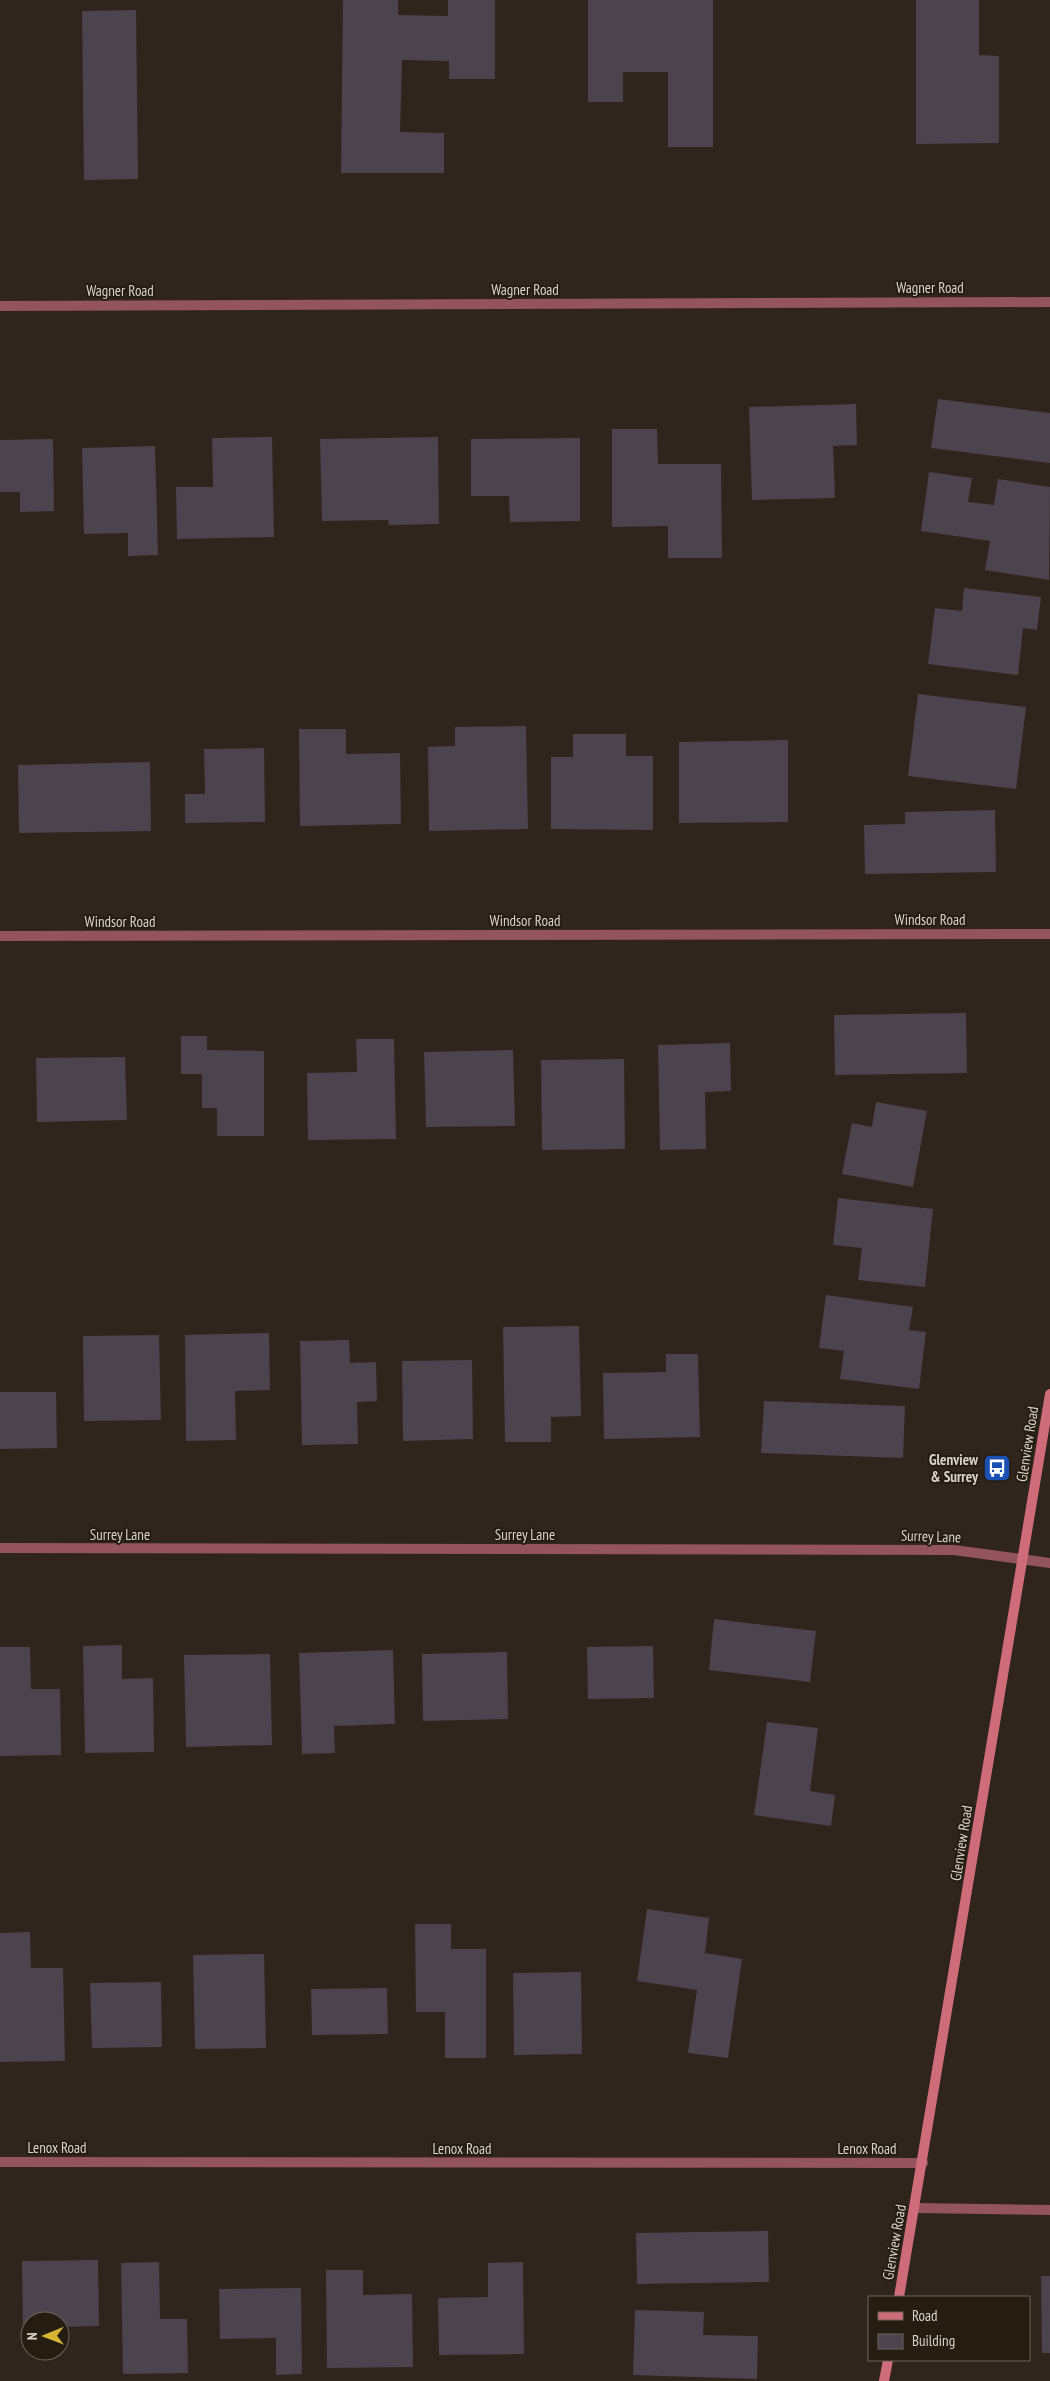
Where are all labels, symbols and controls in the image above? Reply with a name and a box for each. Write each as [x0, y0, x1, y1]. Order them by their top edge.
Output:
street label: Wagner Road [896, 278, 964, 297]
street label: Wagner Road [491, 280, 559, 299]
street label: Wagner Road [86, 281, 154, 300]
street label: Windsor Road [895, 910, 965, 929]
street label: Windsor Road [490, 911, 560, 930]
street label: Windsor Road [85, 912, 155, 931]
street label: Glenview Road [1012, 1405, 1042, 1483]
place label: Glenview & Surrey [929, 1450, 979, 1486]
bus stop icon: Glenview & Surrey [982, 1453, 1012, 1483]
street label: Surrey Lane [90, 1525, 150, 1544]
street label: Surrey Lane [495, 1525, 555, 1544]
street label: Surrey Lane [901, 1525, 961, 1547]
street label: Glenview Road [946, 1804, 976, 1882]
street label: Lenox Road [27, 2138, 87, 2157]
street label: Lenox Road [432, 2139, 492, 2158]
street label: Lenox Road [837, 2139, 897, 2158]
street label: Glenview Road [878, 2203, 910, 2281]
legend [868, 2296, 1030, 2361]
text: Road [912, 2306, 938, 2325]
north arrow [20, 2311, 70, 2361]
text: Building [912, 2331, 955, 2350]
text: N [23, 2332, 41, 2340]

